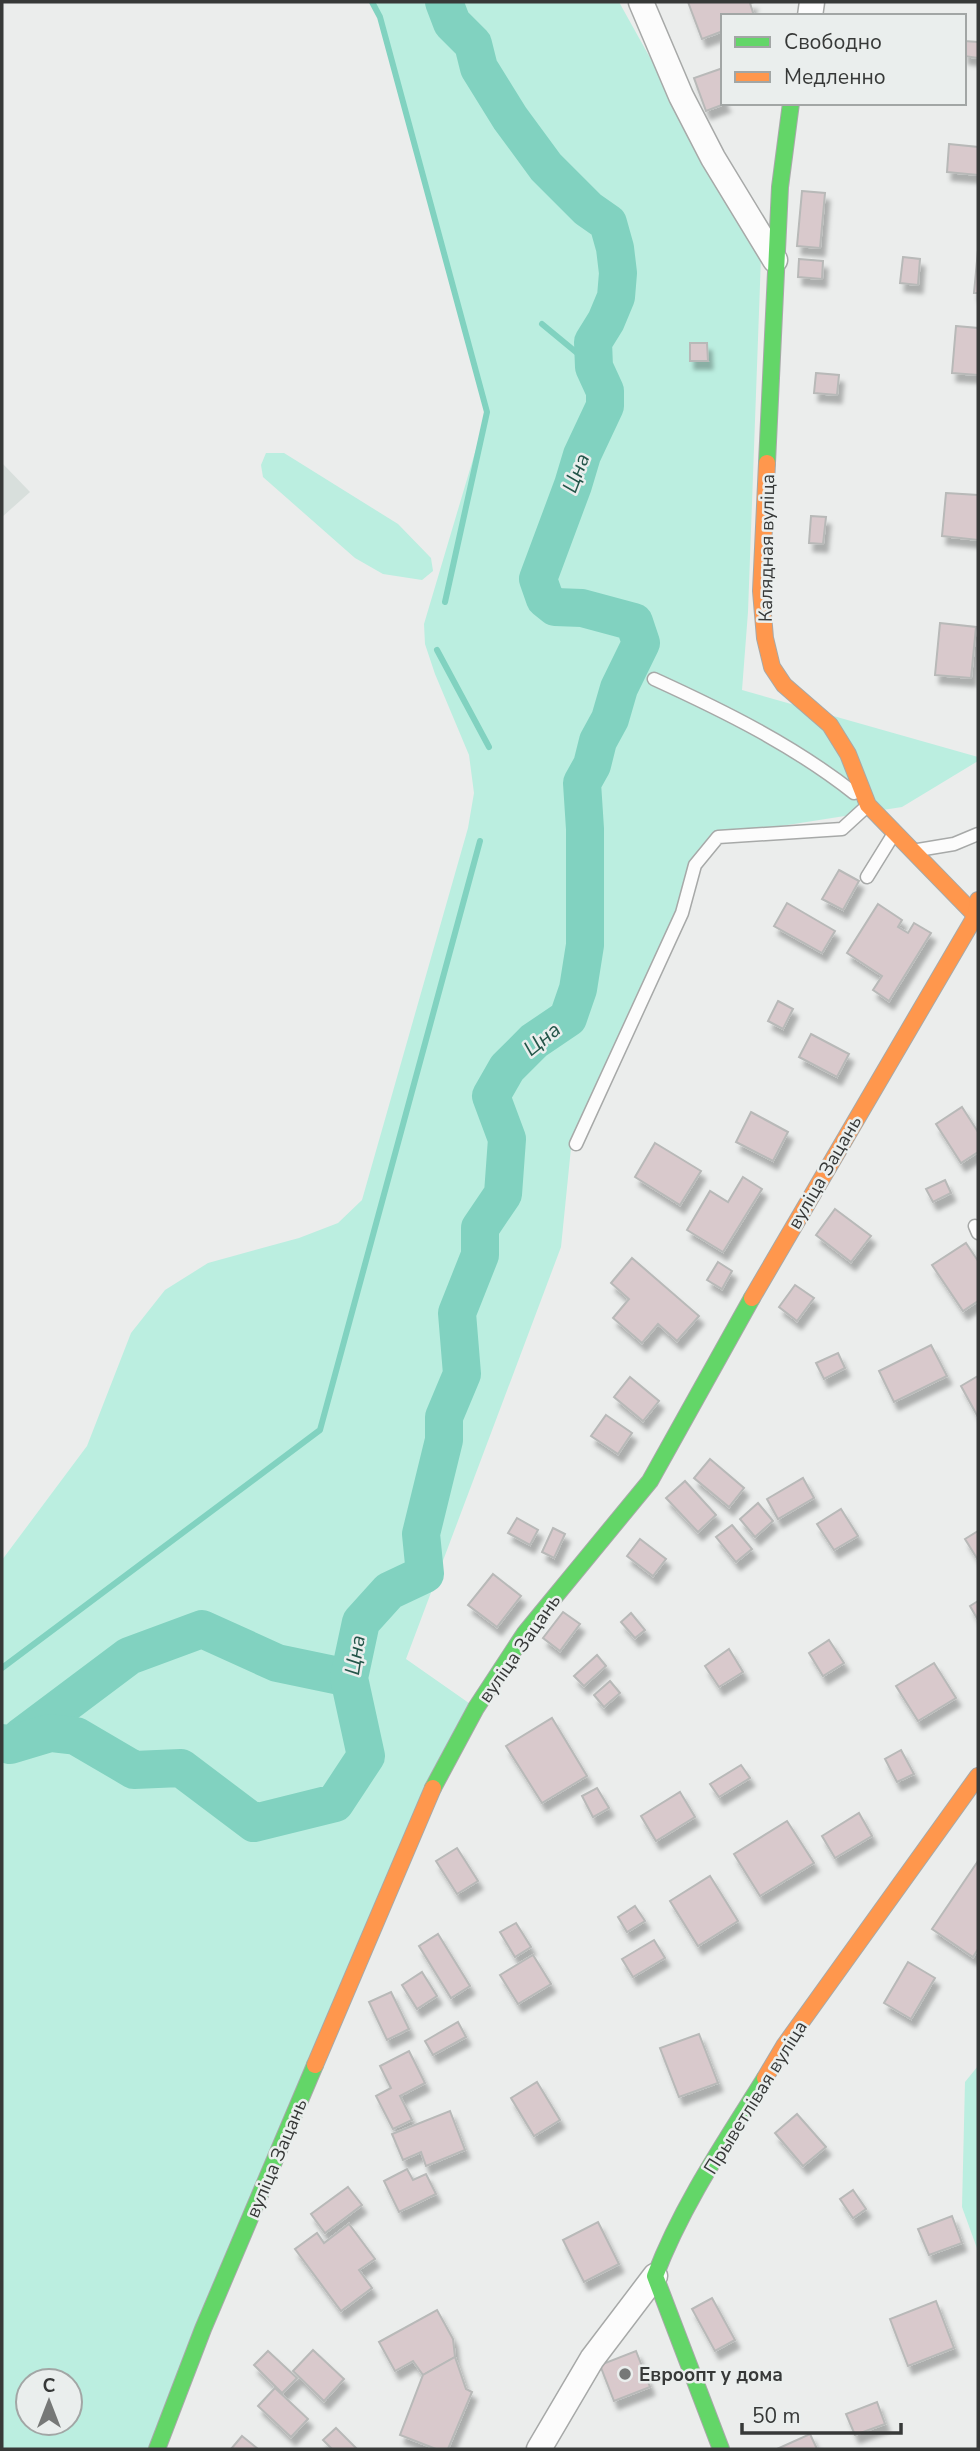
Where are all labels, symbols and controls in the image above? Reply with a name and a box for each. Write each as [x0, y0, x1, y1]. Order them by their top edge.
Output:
legend [721, 14, 966, 105]
text: Свободно [784, 28, 882, 56]
text: Медленно [784, 63, 886, 91]
water label: Цна [556, 449, 596, 497]
street label: Калядная вуліца [753, 474, 781, 622]
water label: Цна [518, 1015, 566, 1063]
street label: вуліца Зацань [782, 1111, 868, 1234]
street label: вуліца Зацань [473, 1589, 567, 1708]
water label: Цна [338, 1633, 372, 1677]
street label: Прыветлівая вуліца [698, 2016, 814, 2179]
street label: вуліца Зацань [240, 2095, 314, 2222]
place label: Евроопт у дома [639, 2362, 783, 2388]
marker: Евроопт у дома [617, 2366, 633, 2382]
north arrow [14, 2367, 84, 2437]
text: С [43, 2373, 56, 2399]
scale bar [742, 2392, 901, 2436]
text: 50 m [752, 2402, 801, 2430]

